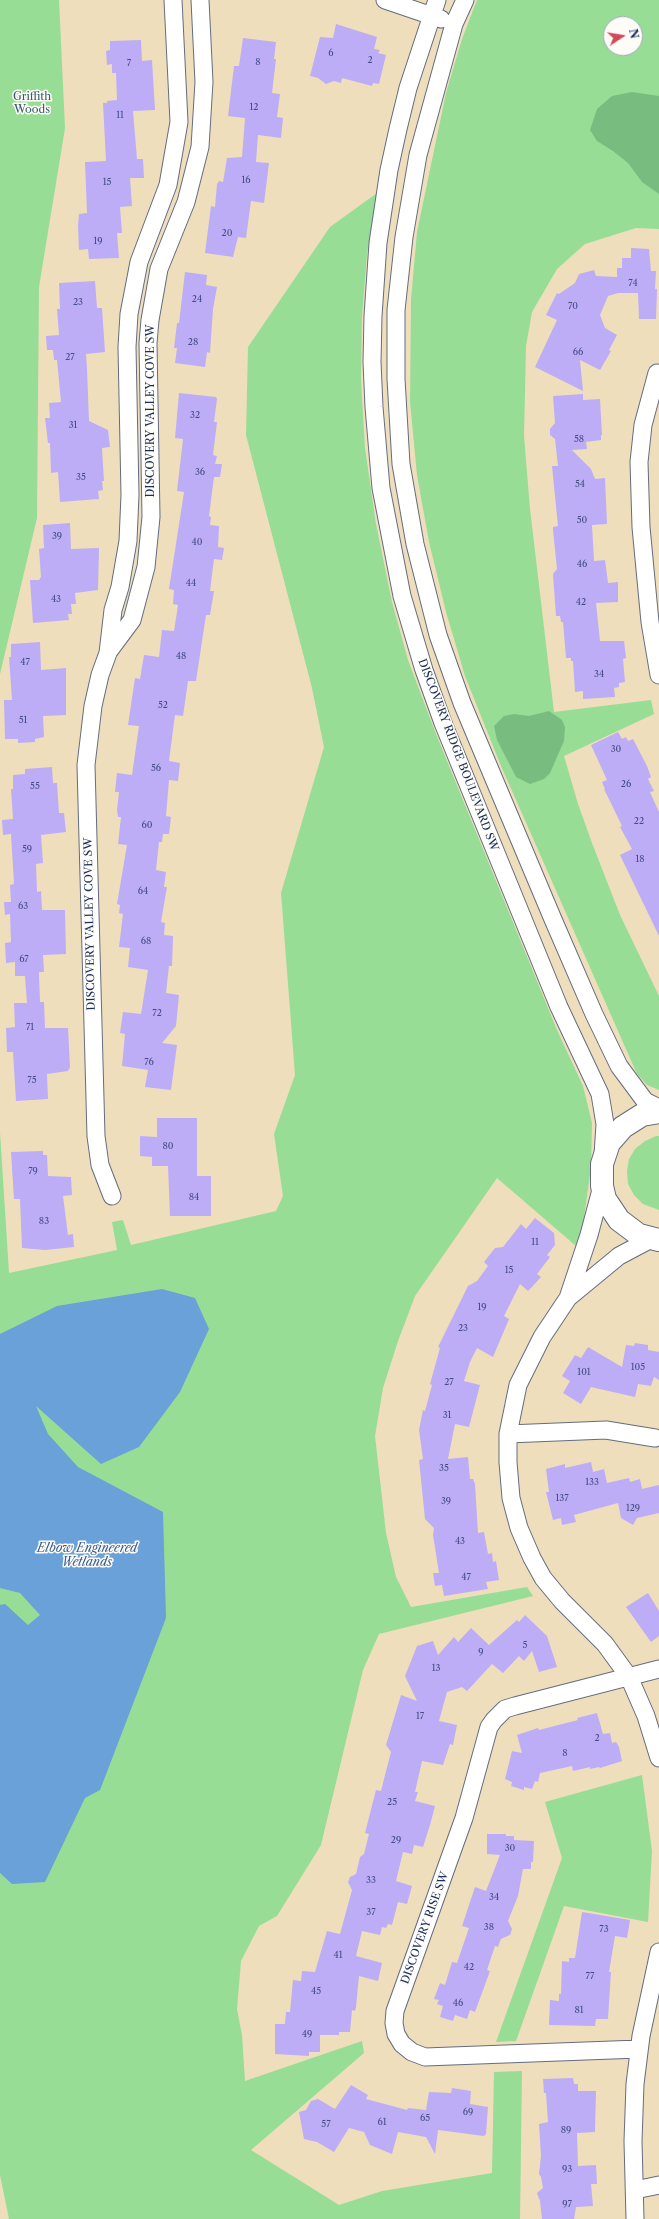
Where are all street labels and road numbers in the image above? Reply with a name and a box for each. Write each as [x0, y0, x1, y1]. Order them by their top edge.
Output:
street label: DISCOVERY VALLEY COVE SW [144, 325, 158, 497]
street label: DISCOVERY RIDGE BOULEVARD SW [415, 657, 501, 853]
street label: DISCOVERY VALLEY COVE SW [82, 837, 98, 1011]
street label: DISCOVERY RISE SW [399, 1870, 451, 1986]

